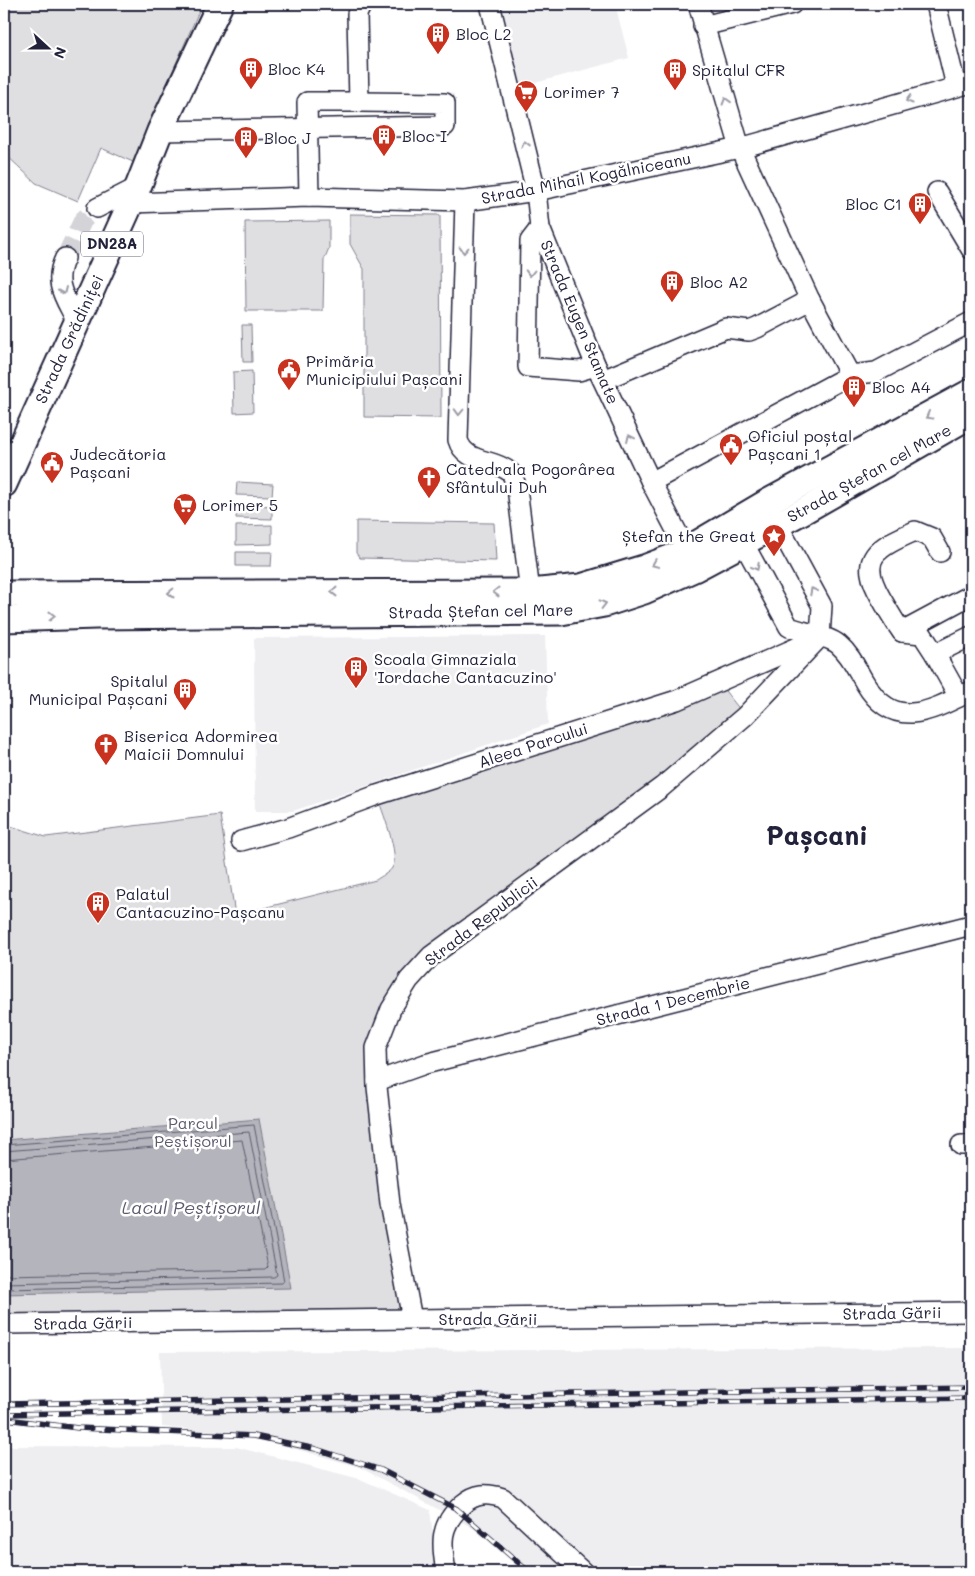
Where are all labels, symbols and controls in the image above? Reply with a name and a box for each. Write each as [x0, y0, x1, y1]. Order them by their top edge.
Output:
building icon: Bloc L2 [425, 21, 451, 55]
north arrow [22, 22, 72, 72]
place label: Bloc L2 [456, 23, 511, 44]
text: N [50, 44, 71, 61]
building icon: Bloc K4 [238, 56, 264, 90]
building icon: Spitalul CFR [662, 57, 688, 91]
place label: Bloc K4 [268, 58, 326, 79]
place label: Spitalul CFR [692, 59, 785, 80]
supermarket icon: Lorimer 7 [513, 79, 539, 113]
place label: Lorimer 7 [544, 81, 620, 102]
one-way arrow [905, 94, 913, 105]
one-way arrow [721, 98, 731, 106]
building icon: Bloc I [371, 123, 397, 157]
building icon: Bloc J [233, 125, 259, 159]
place label: Bloc I [402, 125, 447, 146]
place label: Bloc J [264, 127, 311, 148]
one-way arrow [520, 140, 530, 148]
street label: Strada Mihail Kogălniceanu [479, 147, 692, 208]
building icon: Bloc C1 [907, 191, 933, 225]
place label: Bloc C1 [845, 193, 902, 214]
road number: DN28A [81, 232, 143, 256]
street label: Strada Eugen Stamate [536, 237, 625, 407]
one-way arrow [458, 246, 469, 254]
building icon: Bloc A2 [659, 269, 685, 303]
one-way arrow [525, 270, 535, 278]
street label: Strada Grădiniței [29, 271, 109, 407]
place label: Bloc A2 [690, 271, 748, 292]
one-way arrow [56, 286, 67, 295]
place label: Primăria Municipiului Pașcani [306, 350, 463, 390]
public building icon: Primăria Municipiului Pașcani [276, 357, 302, 391]
building icon: Bloc A4 [841, 374, 867, 408]
place label: Bloc A4 [872, 376, 931, 397]
one-way arrow [454, 409, 464, 417]
one-way arrow [925, 410, 934, 420]
street label: Strada Ștefan cel Mare [783, 419, 955, 527]
place label: Oficiul poștal Pașcani 1 [748, 425, 852, 465]
public building icon: Oficiul poștal Pașcani 1 [718, 432, 744, 466]
one-way arrow [626, 434, 637, 443]
place label: Judecătoria Pașcani [70, 443, 166, 483]
public building icon: Judecătoria Pașcani [39, 450, 65, 484]
place label: Catedrala Pogorârea Sfântului Duh [446, 458, 616, 497]
church icon: Catedrala Pogorârea Sfântului Duh [416, 465, 442, 499]
supermarket icon: Lorimer 5 [172, 492, 198, 526]
place label: Lorimer 5 [202, 494, 278, 515]
place icon: Ștefan the Great [761, 523, 787, 557]
place label: Ștefan the Great [622, 525, 756, 547]
one-way arrow [651, 557, 660, 568]
one-way arrow [750, 561, 760, 570]
one-way arrow [330, 587, 338, 597]
one-way arrow [492, 587, 500, 597]
one-way arrow [809, 587, 819, 596]
one-way arrow [167, 588, 175, 598]
street label: Strada Ștefan cel Mare [389, 598, 573, 624]
one-way arrow [599, 599, 608, 610]
one-way arrow [49, 611, 57, 621]
place label: Scoala Gimnaziala 'Iordache Cantacuzino' [374, 648, 557, 687]
building icon: Scoala Gimnaziala 'Iordache Cantacuzino' [343, 655, 369, 689]
place label: Spitalul Municipal Pașcani [29, 670, 168, 710]
building icon: Spitalul Municipal Pașcani [172, 677, 198, 711]
street label: Aleea Parcului [476, 717, 590, 772]
place label: Biserica Adormirea Maicii Domnului [124, 725, 278, 764]
church icon: Biserica Adormirea Maicii Domnului [93, 732, 119, 766]
district label: Pașcani [766, 818, 868, 853]
street label: Strada Republicii [420, 871, 541, 970]
place label: Palatul Cantacuzino-Pașcanu [116, 883, 285, 923]
building icon: Palatul Cantacuzino-Pașcanu [85, 890, 111, 924]
street label: Strada 1 Decembrie [594, 971, 752, 1030]
park label: Parcul Peștișorul [154, 1112, 232, 1152]
water label: Lacul Peștișorul [122, 1195, 261, 1219]
street label: Strada Gării [842, 1301, 942, 1324]
street label: Strada Gării [439, 1308, 537, 1329]
street label: Strada Gării [33, 1311, 133, 1334]

